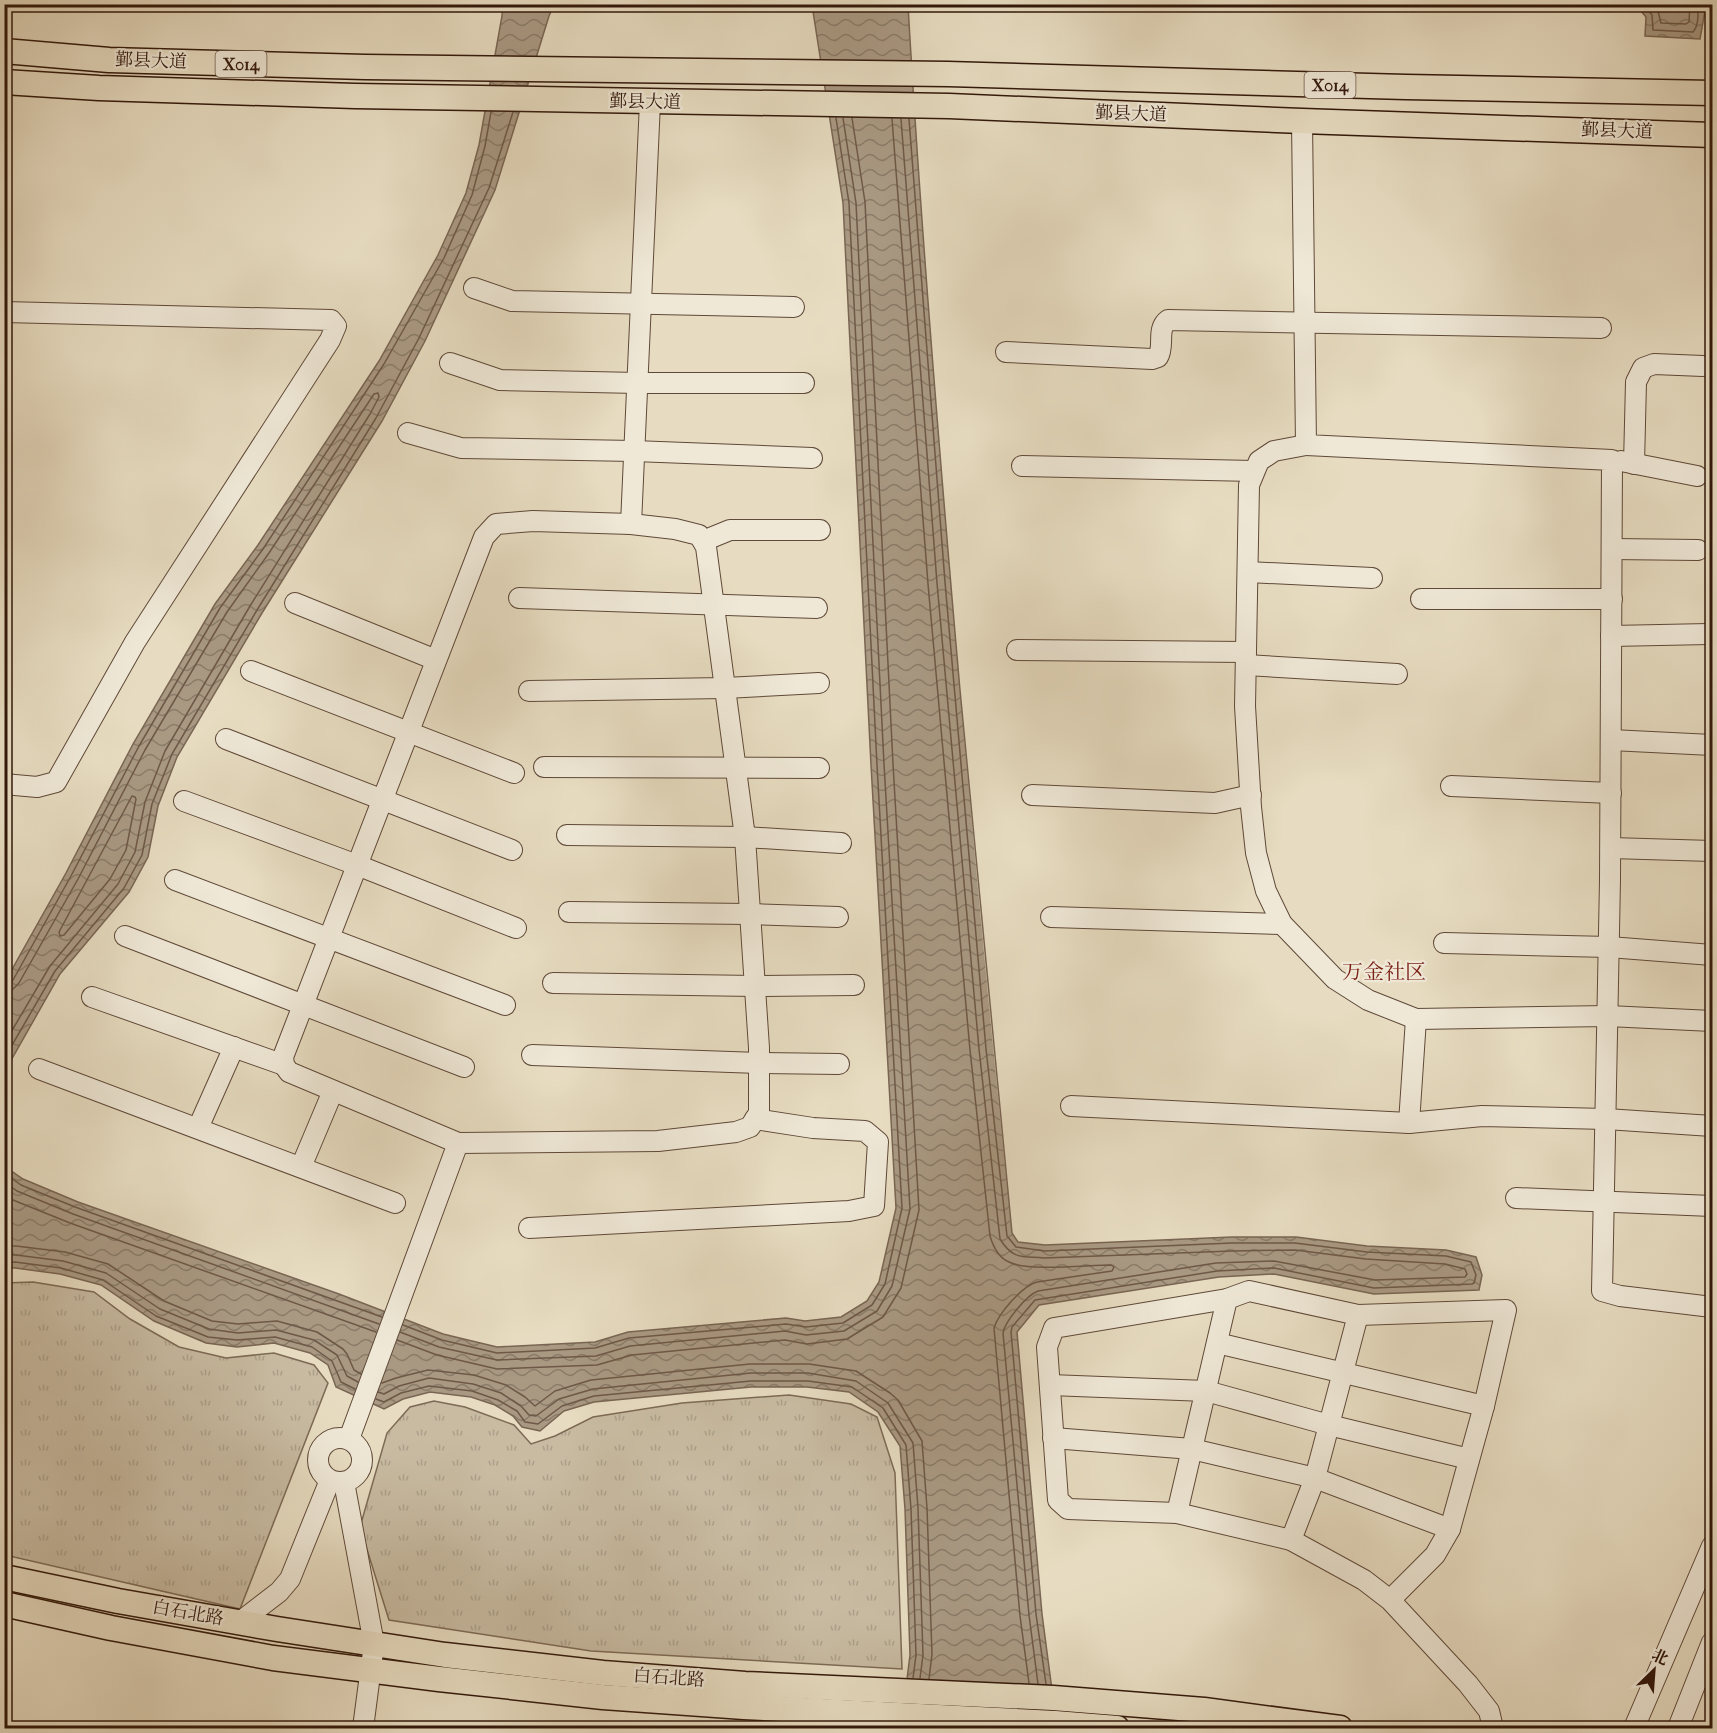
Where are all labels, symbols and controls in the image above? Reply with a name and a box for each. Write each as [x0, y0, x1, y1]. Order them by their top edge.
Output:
street label: 鄞县大道 [115, 49, 187, 73]
road number: X014 [216, 51, 266, 77]
road number: X014 [1304, 72, 1356, 98]
street label: 鄞县大道 [609, 91, 681, 113]
street label: 鄞县大道 [1095, 102, 1167, 126]
street label: 鄞县大道 [1581, 119, 1653, 143]
district label: 万金社区 [1342, 960, 1426, 984]
street label: 白石北路 [151, 1596, 225, 1630]
north arrow [1624, 1640, 1684, 1700]
text: 北 [1649, 1645, 1671, 1669]
street label: 白石北路 [632, 1665, 706, 1691]

